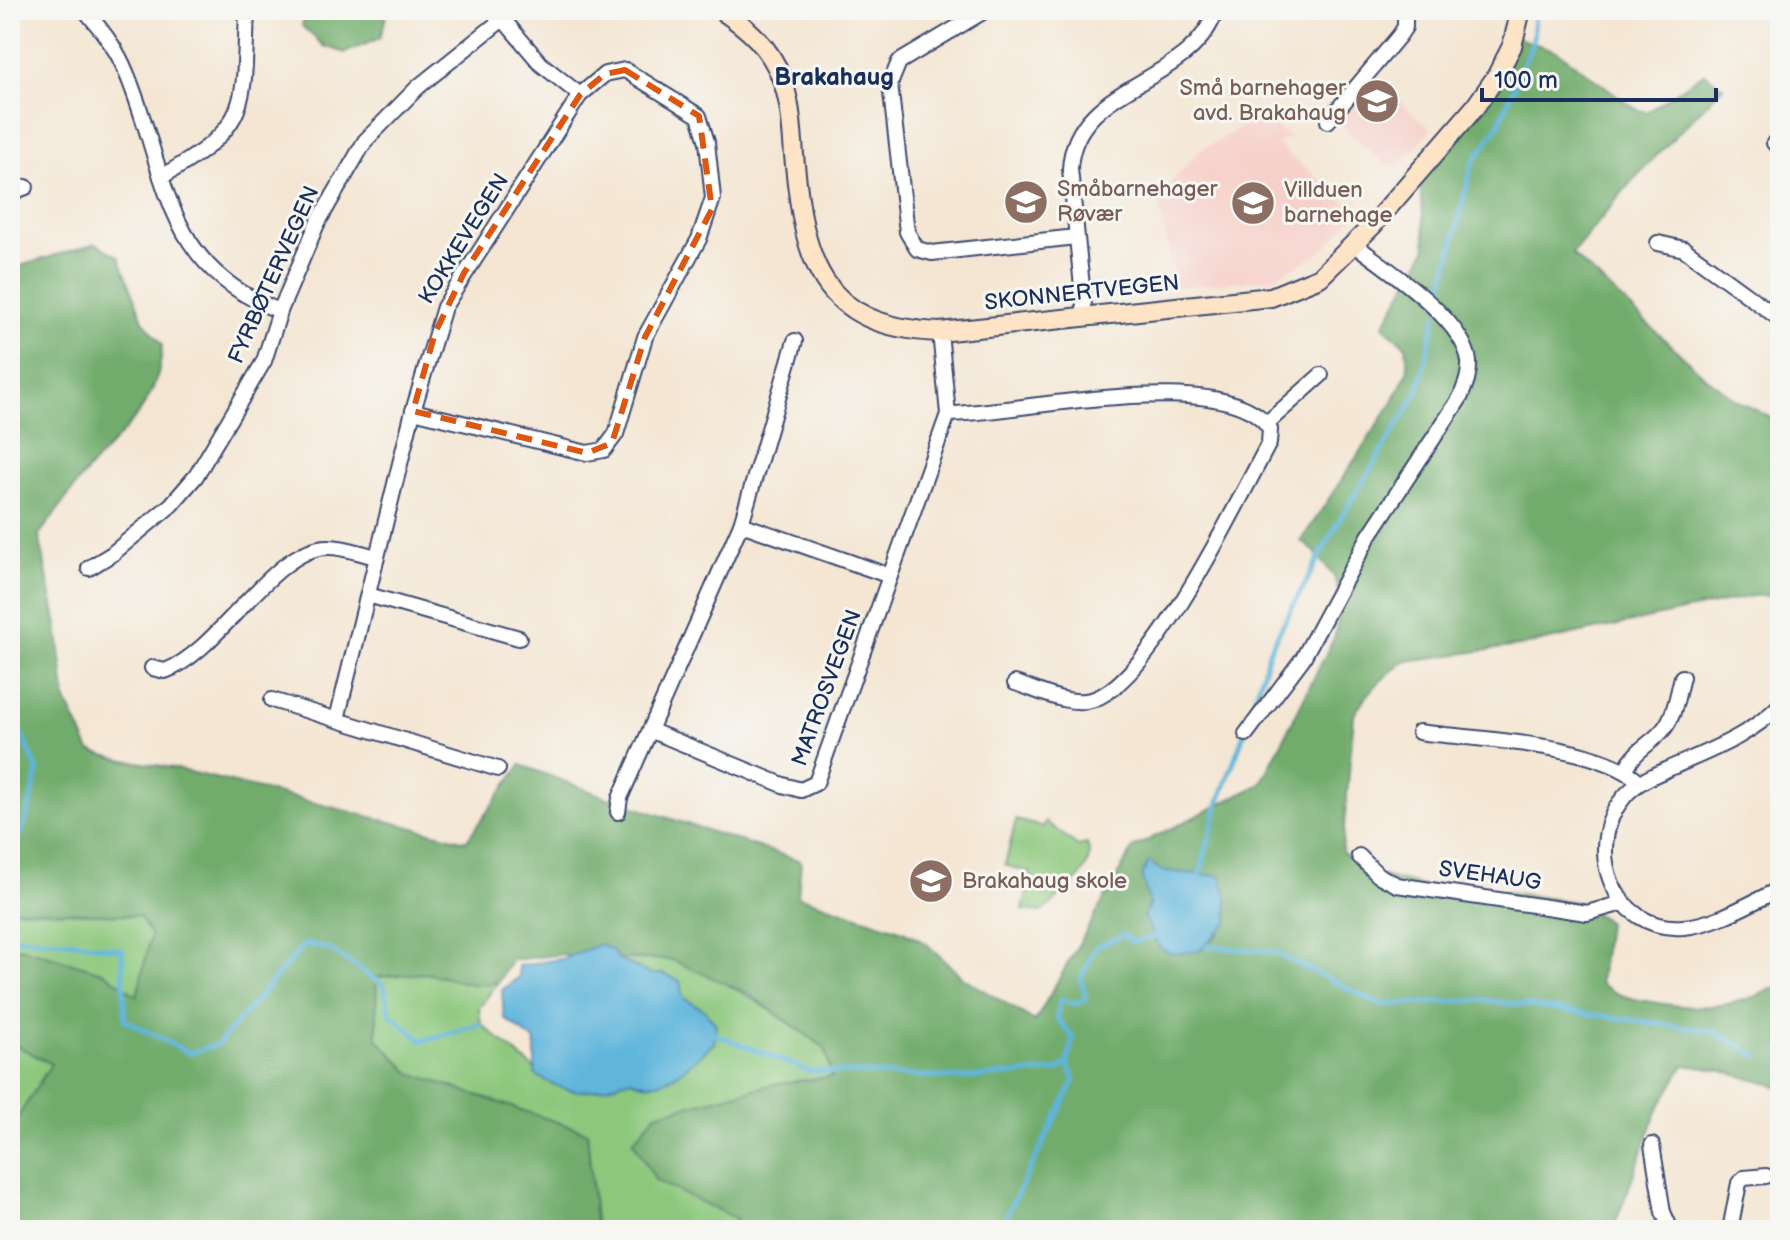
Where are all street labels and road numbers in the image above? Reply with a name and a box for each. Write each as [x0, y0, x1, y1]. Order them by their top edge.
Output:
street label: KOKKEVEGEN [413, 169, 515, 309]
street label: FYRBØTERVEGEN [223, 182, 325, 368]
street label: SKONNERTVEGEN [983, 269, 1181, 317]
street label: MATROSVEGEN [786, 606, 868, 770]
street label: SVEHAUG [1437, 855, 1543, 897]

